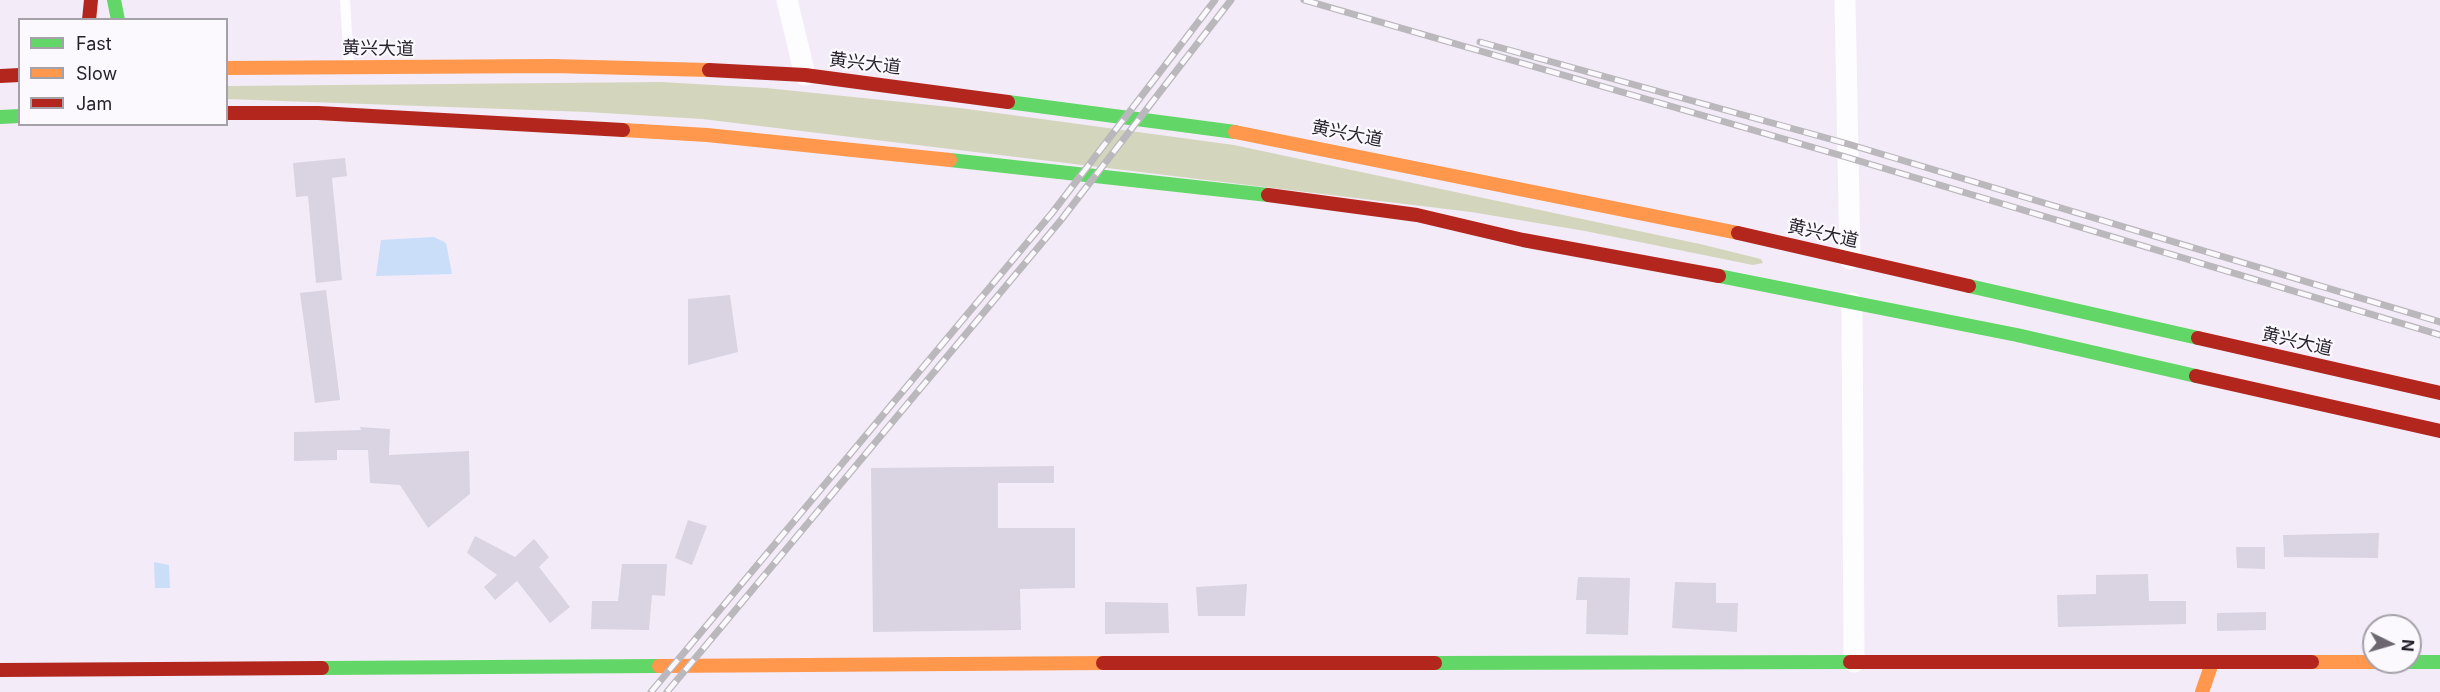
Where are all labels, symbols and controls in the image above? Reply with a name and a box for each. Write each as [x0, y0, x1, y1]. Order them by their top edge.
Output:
legend [18, 18, 228, 126]
text: Fast [76, 33, 112, 54]
street label: 黄兴大道 [342, 38, 414, 60]
street label: 黄兴大道 [828, 49, 902, 79]
text: Slow [76, 63, 117, 84]
text: Jam [76, 93, 112, 114]
street label: 黄兴大道 [1310, 117, 1384, 151]
street label: 黄兴大道 [1785, 215, 1861, 253]
street label: 黄兴大道 [2259, 323, 2335, 361]
north arrow [2362, 614, 2422, 674]
text: N [2397, 638, 2418, 652]

